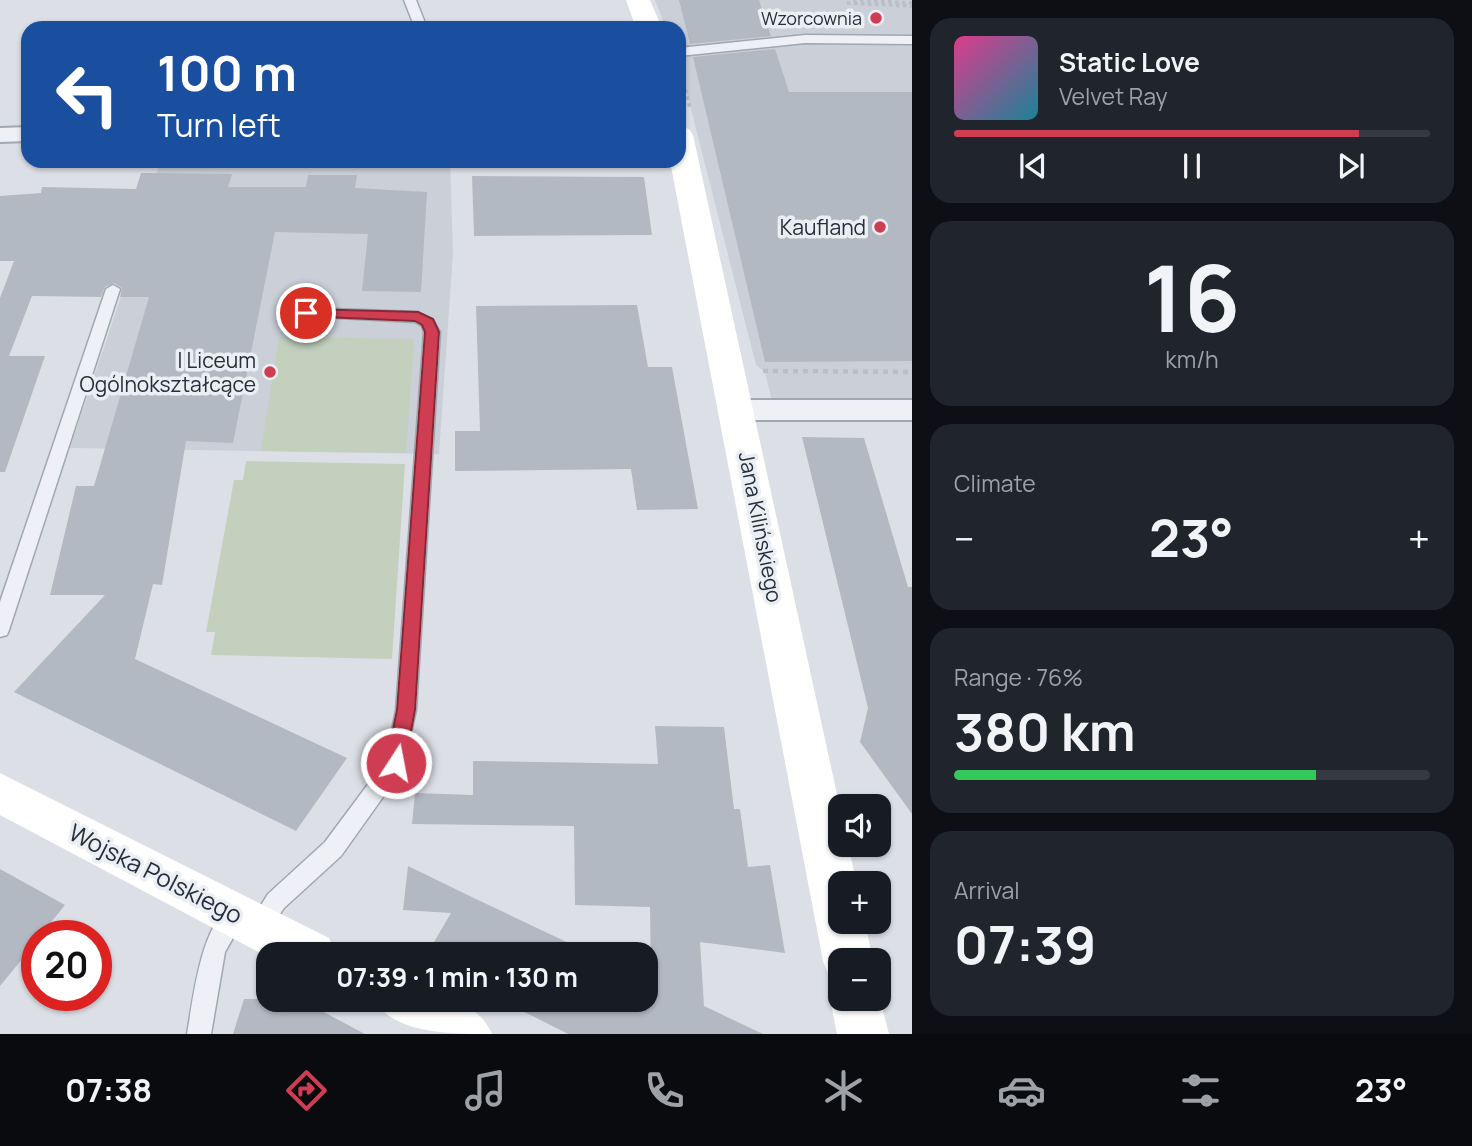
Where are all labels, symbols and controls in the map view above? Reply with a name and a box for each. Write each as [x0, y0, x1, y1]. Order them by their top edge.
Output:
place label: Wzorcownia [761, 6, 862, 30]
marker: Wzorcownia [868, 10, 884, 26]
text: 100 m [157, 39, 297, 106]
text: Static Love [1059, 44, 1200, 80]
icon: left [42, 49, 133, 140]
text: Velvet Ray [1059, 80, 1168, 112]
text: Turn left [157, 103, 281, 147]
icon: previous [1014, 147, 1052, 185]
icon: pause [1173, 147, 1211, 185]
icon: next [1332, 147, 1370, 185]
place label: Kaufland [780, 213, 866, 241]
marker: Kaufland [872, 219, 888, 235]
text: 16 [1144, 235, 1240, 359]
pin [276, 283, 336, 343]
icon: arrive [287, 294, 325, 332]
text: km/h [1165, 343, 1219, 375]
place label: I Liceum Ogólnokształcące [80, 346, 256, 398]
marker: I Liceum Ogólnokształcące [262, 364, 278, 380]
street label: Jana Kilińskiego [733, 449, 789, 605]
text: Climate [954, 467, 1036, 499]
text: 23° [1149, 502, 1234, 573]
text: − [954, 512, 975, 564]
text: + [1408, 512, 1430, 564]
text: Range · 76% [954, 661, 1083, 693]
text: 380 km [954, 696, 1135, 767]
position arrow [359, 726, 433, 800]
map controls [828, 794, 891, 1011]
button: sound [828, 794, 891, 857]
street label: Wojska Polskiego [64, 815, 248, 931]
button: + [828, 871, 891, 934]
text: Arrival [954, 874, 1020, 906]
text: 07:39 [954, 909, 1096, 980]
speed limit sign: 20 [21, 920, 112, 1011]
button: − [828, 948, 891, 1011]
text: 07:39 · 1 min · 130 m [336, 959, 578, 995]
icon: directions [282, 1066, 331, 1115]
icon: music [461, 1066, 510, 1115]
icon: phone [640, 1066, 689, 1115]
icon: climate [819, 1066, 868, 1115]
icon: car [997, 1066, 1046, 1115]
icon: filters [1176, 1066, 1225, 1115]
text: 07:38 [65, 1068, 152, 1112]
text: 23° [1355, 1068, 1407, 1112]

